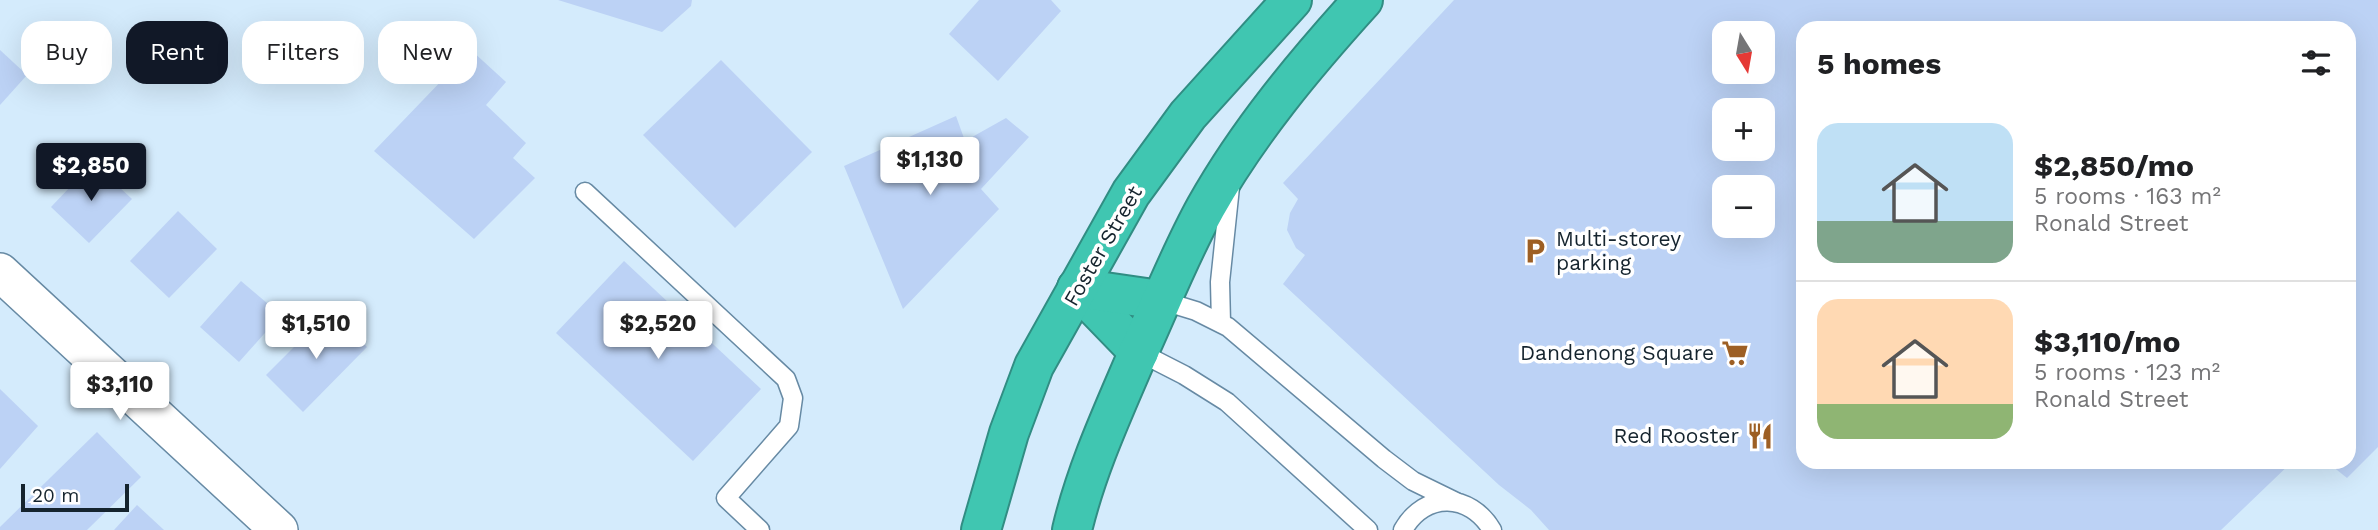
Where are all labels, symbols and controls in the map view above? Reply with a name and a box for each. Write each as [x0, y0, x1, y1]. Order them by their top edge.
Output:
chip: Buy [21, 21, 112, 84]
chip: Rent [126, 21, 228, 84]
chip: Filters [242, 21, 364, 84]
chip: New [378, 21, 477, 84]
north arrow [1712, 21, 1774, 84]
map controls [1712, 21, 1775, 238]
icon: filters [2297, 44, 2335, 82]
text: 5 homes [1817, 46, 1941, 81]
button: + [1712, 98, 1775, 161]
pin: $1,130 [873, 138, 987, 197]
pin: $2,850 [34, 144, 148, 203]
text: $1,130 [896, 146, 964, 173]
text: $2,850/mo [2034, 148, 2194, 183]
icon: home [1873, 151, 1957, 235]
text: $2,850 [52, 152, 130, 179]
button: − [1712, 175, 1775, 238]
street label: Foster Street [1058, 181, 1147, 310]
text: 5 rooms · 163 m² [2034, 183, 2221, 210]
text: Ronald Street [2034, 210, 2189, 237]
place label: Multi-storey parking [1556, 226, 1681, 275]
parking icon: Multi-storey parking [1520, 236, 1550, 266]
pin: $1,510 [259, 302, 373, 361]
pin: $2,520 [601, 302, 715, 361]
text: $1,510 [281, 310, 351, 337]
text: $2,520 [619, 310, 697, 337]
text: $3,110/mo [2034, 324, 2180, 359]
icon: home [1873, 327, 1957, 411]
supermarket icon: Dandenong Square [1720, 338, 1750, 368]
place label: Dandenong Square [1520, 340, 1714, 365]
text: 5 rooms · 123 m² [2034, 359, 2220, 386]
pin: $3,110 [63, 362, 177, 422]
text: $3,110 [86, 371, 154, 398]
text: Ronald Street [2034, 386, 2189, 413]
restaurant icon: Red Rooster [1745, 421, 1775, 451]
place label: Red Rooster [1614, 423, 1739, 448]
scale bar [21, 481, 130, 513]
text: 20 m [32, 484, 79, 507]

